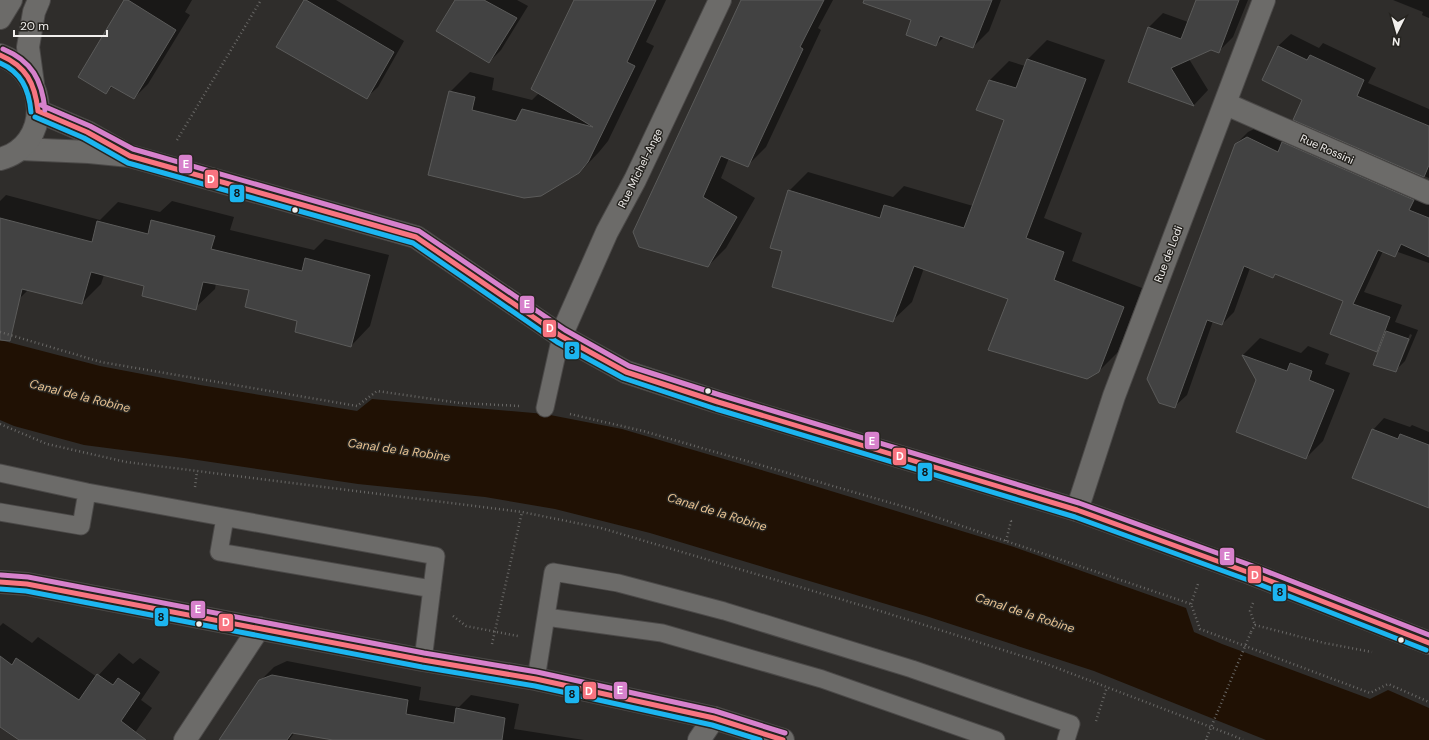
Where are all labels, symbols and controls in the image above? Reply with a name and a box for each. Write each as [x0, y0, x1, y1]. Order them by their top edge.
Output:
scale bar [14, 12, 107, 38]
north arrow [1377, 12, 1417, 52]
text: 20 m [20, 18, 49, 34]
text: N [1392, 35, 1401, 49]
street label: Rue Michel-Ange [615, 126, 665, 210]
street label: Rue Rossini [1298, 131, 1356, 167]
line badge: E [178, 154, 193, 174]
text: E [183, 157, 189, 171]
line badge: D [204, 169, 219, 189]
text: D [207, 172, 215, 186]
line badge: 8 [229, 184, 245, 203]
text: 8 [234, 186, 241, 200]
unlabelled marker [290, 205, 300, 215]
street label: Rue de Lodi [1151, 224, 1185, 284]
line badge: E [519, 295, 535, 314]
text: E [524, 297, 530, 311]
line badge: D [542, 319, 557, 338]
text: D [546, 321, 554, 335]
line badge: 8 [564, 341, 580, 360]
text: 8 [569, 343, 576, 357]
water label: Canal de la Robine [28, 376, 132, 416]
unlabelled marker [703, 386, 713, 396]
line badge: E [864, 431, 880, 450]
text: E [869, 434, 875, 448]
water label: Canal de la Robine [347, 435, 451, 465]
line badge: D [892, 447, 907, 466]
text: D [896, 449, 904, 463]
line badge: 8 [917, 462, 933, 482]
text: 8 [922, 465, 929, 479]
water label: Canal de la Robine [665, 489, 769, 535]
line badge: E [1219, 547, 1235, 566]
text: E [1224, 549, 1230, 563]
line badge: D [1247, 565, 1262, 584]
text: D [1251, 568, 1259, 582]
line badge: 8 [1272, 583, 1287, 602]
text: 8 [1277, 585, 1284, 599]
water label: Canal de la Robine [973, 589, 1077, 637]
line badge: E [190, 600, 206, 619]
text: E [195, 602, 201, 616]
line badge: 8 [154, 607, 169, 627]
text: 8 [158, 610, 165, 624]
line badge: D [218, 613, 234, 632]
text: D [222, 615, 230, 629]
unlabelled marker [194, 619, 204, 629]
unlabelled marker [1396, 635, 1406, 645]
line badge: D [582, 681, 597, 700]
line badge: E [613, 681, 628, 700]
text: E [617, 683, 623, 697]
text: D [585, 684, 593, 698]
line badge: 8 [564, 685, 580, 704]
text: 8 [569, 687, 576, 701]

